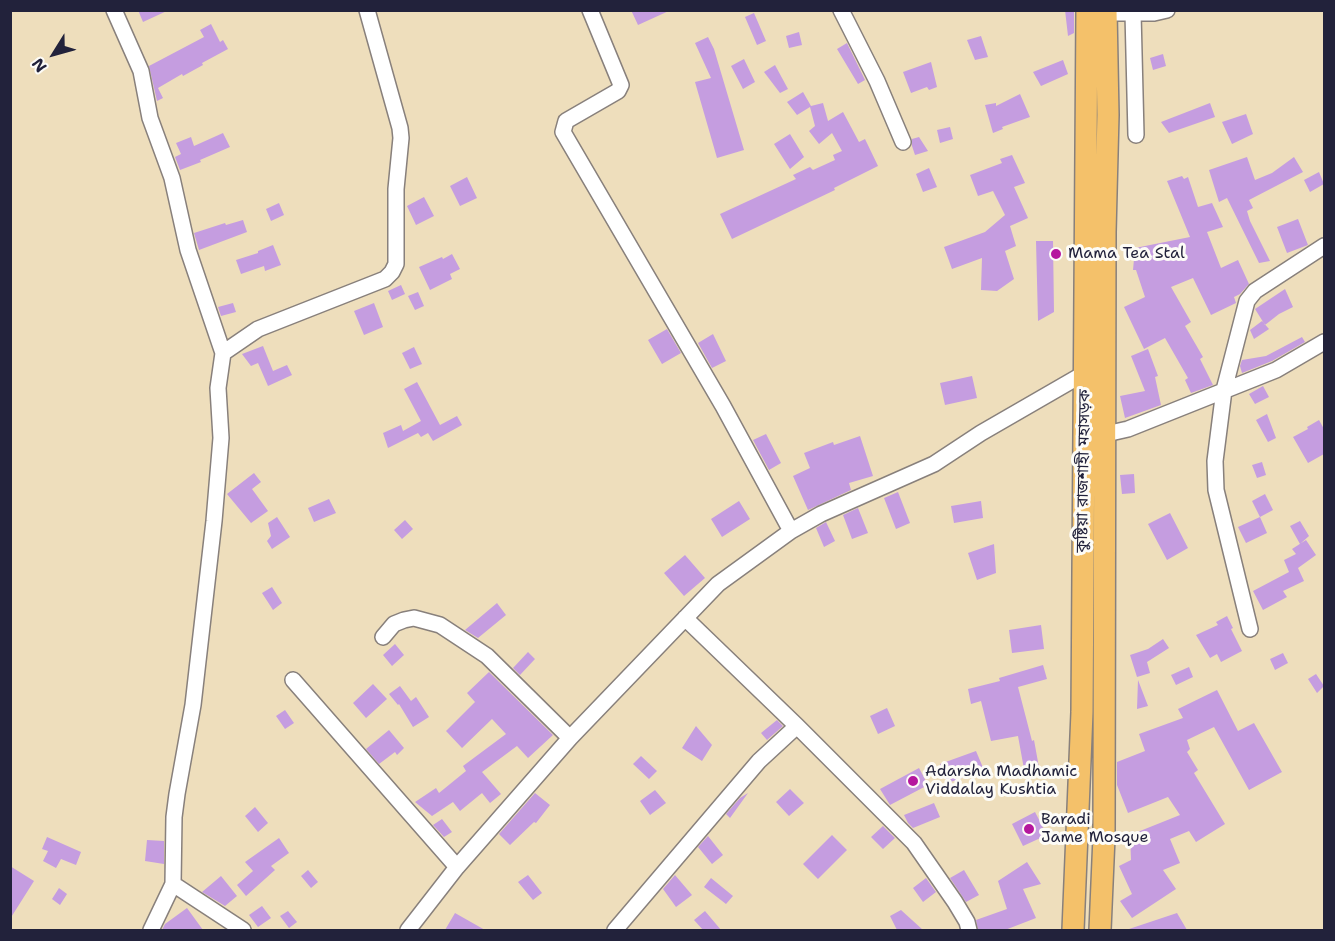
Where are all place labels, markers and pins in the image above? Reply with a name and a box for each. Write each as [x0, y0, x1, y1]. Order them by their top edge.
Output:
place label: Mama Tea Stal [1068, 244, 1185, 264]
marker: Mama Tea Stal [1049, 247, 1063, 261]
place label: Adarsha Madhamic Viddalay Kushtia [925, 762, 1077, 800]
marker: Adarsha Madhamic Viddalay Kushtia [906, 774, 920, 788]
place label: Baradi Jame Mosque [1041, 810, 1149, 848]
marker: Baradi Jame Mosque [1022, 822, 1036, 836]

